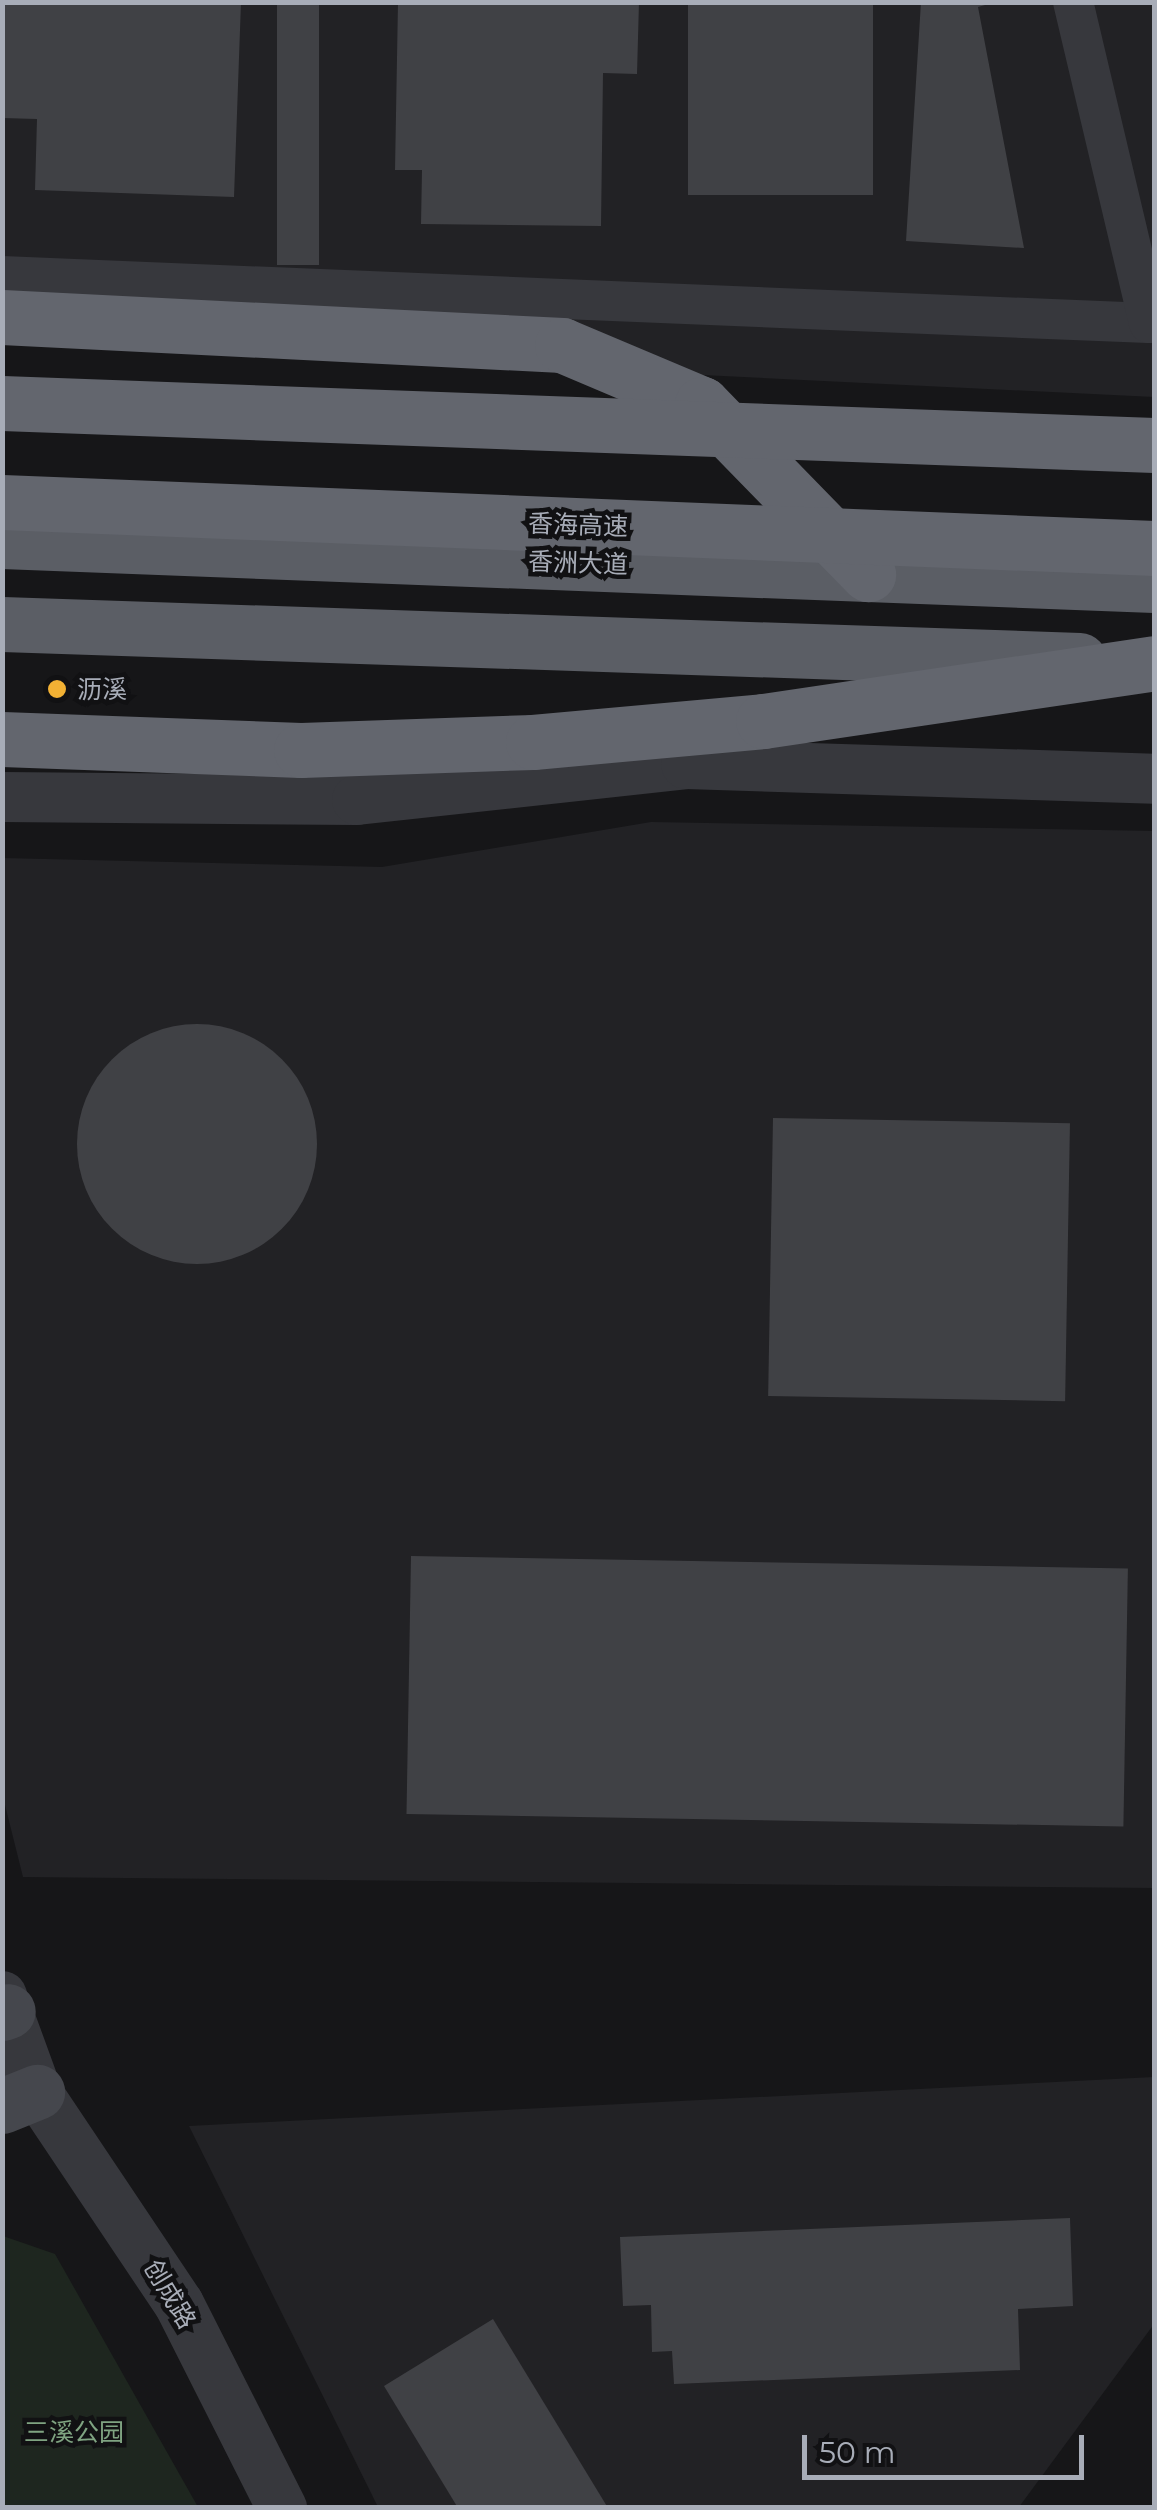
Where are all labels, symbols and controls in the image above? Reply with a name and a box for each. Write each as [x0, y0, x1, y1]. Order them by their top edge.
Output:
street label: 香海高速 [528, 508, 628, 542]
street label: 香洲大道 [528, 546, 628, 580]
place label: 沥溪 [77, 674, 127, 704]
marker: 沥溪 [46, 678, 68, 700]
street label: 创成路 [138, 2254, 202, 2334]
scale bar [807, 2415, 1090, 2477]
park label: 三溪公园 [24, 2417, 124, 2447]
text: 50 m [819, 2434, 896, 2471]

